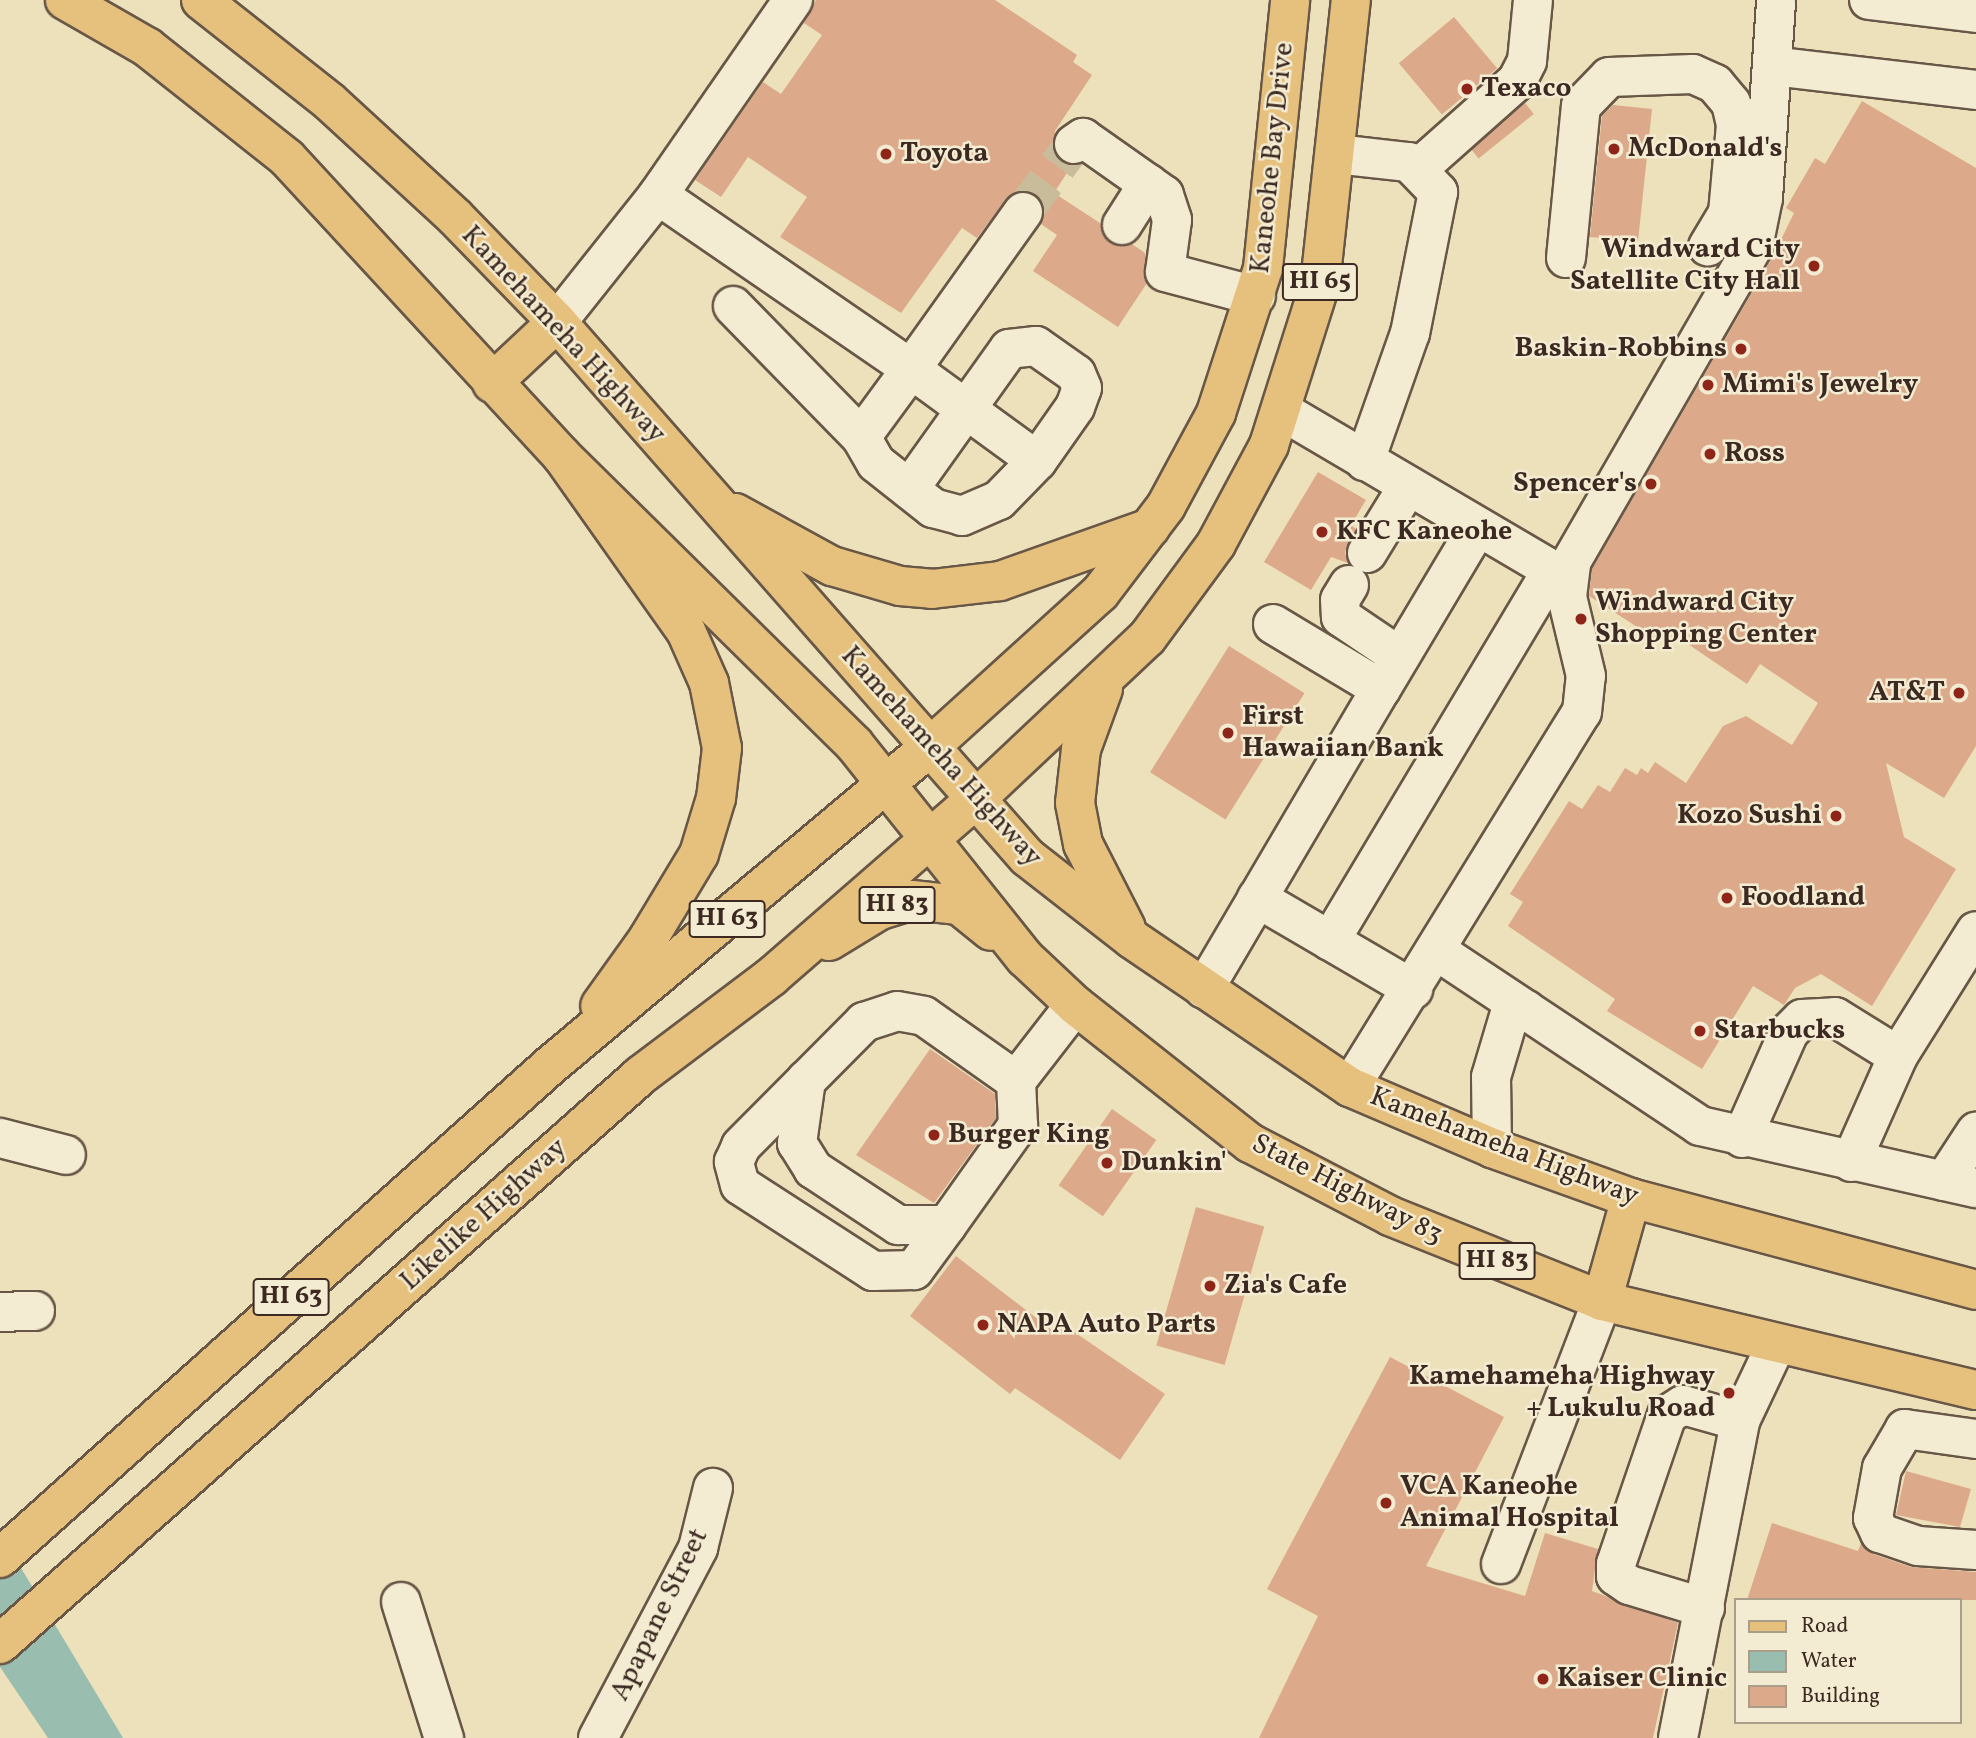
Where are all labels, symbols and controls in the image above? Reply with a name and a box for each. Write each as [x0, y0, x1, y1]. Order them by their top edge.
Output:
street label: Kaneohe Bay Drive [1244, 40, 1302, 276]
place label: Texaco [1481, 72, 1571, 106]
marker: Texaco [1459, 81, 1475, 97]
place label: McDonald's [1628, 132, 1782, 166]
place label: Toyota [900, 137, 989, 171]
marker: McDonald's [1606, 141, 1622, 157]
marker: Toyota [878, 146, 894, 162]
street label: Kamehameha Highway [453, 219, 673, 451]
place label: Windward City Satellite City Hall [1570, 233, 1800, 299]
marker: Windward City Satellite City Hall [1806, 258, 1822, 274]
road number: HI 65 [1282, 260, 1358, 304]
place label: Baskin-Robbins [1515, 332, 1727, 366]
marker: Baskin-Robbins [1733, 341, 1749, 357]
place label: Mimi's Jewelry [1722, 368, 1918, 402]
marker: Mimi's Jewelry [1700, 377, 1716, 393]
place label: Ross [1724, 437, 1785, 471]
marker: Ross [1702, 446, 1718, 462]
place label: Spencer's [1513, 467, 1637, 501]
marker: Spencer's [1643, 476, 1659, 492]
place label: KFC Kaneohe [1336, 515, 1512, 549]
marker: KFC Kaneohe [1314, 524, 1330, 540]
place label: Windward City Shopping Center [1595, 586, 1817, 652]
marker: Windward City Shopping Center [1573, 611, 1589, 627]
street label: Kamehameha Highway [833, 640, 1049, 874]
place label: AT&T [1869, 676, 1945, 710]
marker: AT&T [1951, 685, 1967, 701]
place label: First Hawaiian Bank [1242, 700, 1444, 766]
marker: First Hawaiian Bank [1220, 725, 1236, 741]
place label: Kozo Sushi [1677, 799, 1822, 833]
marker: Kozo Sushi [1828, 808, 1844, 824]
place label: Foodland [1741, 881, 1865, 915]
road number: HI 83 [858, 882, 936, 928]
marker: Foodland [1719, 890, 1735, 906]
road number: HI 63 [688, 896, 766, 942]
place label: Starbucks [1714, 1014, 1845, 1048]
marker: Starbucks [1692, 1023, 1708, 1039]
street label: Kamehameha Highway [1365, 1080, 1643, 1214]
place label: Burger King [948, 1118, 1110, 1152]
marker: Burger King [926, 1127, 942, 1143]
street label: State Highway 83 [1245, 1127, 1449, 1253]
street label: Likelike Highway [394, 1132, 574, 1298]
place label: Dunkin' [1121, 1146, 1227, 1180]
marker: Dunkin' [1099, 1155, 1115, 1171]
road number: HI 83 [1458, 1238, 1536, 1284]
place label: Zia's Cafe [1224, 1269, 1347, 1303]
road number: HI 63 [252, 1274, 330, 1320]
marker: Zia's Cafe [1202, 1278, 1218, 1294]
place label: NAPA Auto Parts [997, 1308, 1216, 1342]
marker: NAPA Auto Parts [975, 1317, 991, 1333]
place label: Kamehameha Highway + Lukulu Road [1409, 1360, 1715, 1426]
marker: Kamehameha Highway + Lukulu Road [1721, 1385, 1737, 1401]
place label: VCA Kaneohe Animal Hospital [1400, 1470, 1619, 1536]
marker: VCA Kaneohe Animal Hospital [1378, 1495, 1394, 1511]
street label: Apapane Street [604, 1523, 716, 1707]
legend [1734, 1598, 1962, 1724]
text: Road [1801, 1612, 1848, 1641]
text: Water [1801, 1647, 1857, 1676]
place label: Kaiser Clinic [1557, 1662, 1727, 1696]
marker: Kaiser Clinic [1535, 1671, 1551, 1687]
text: Building [1801, 1682, 1880, 1711]

